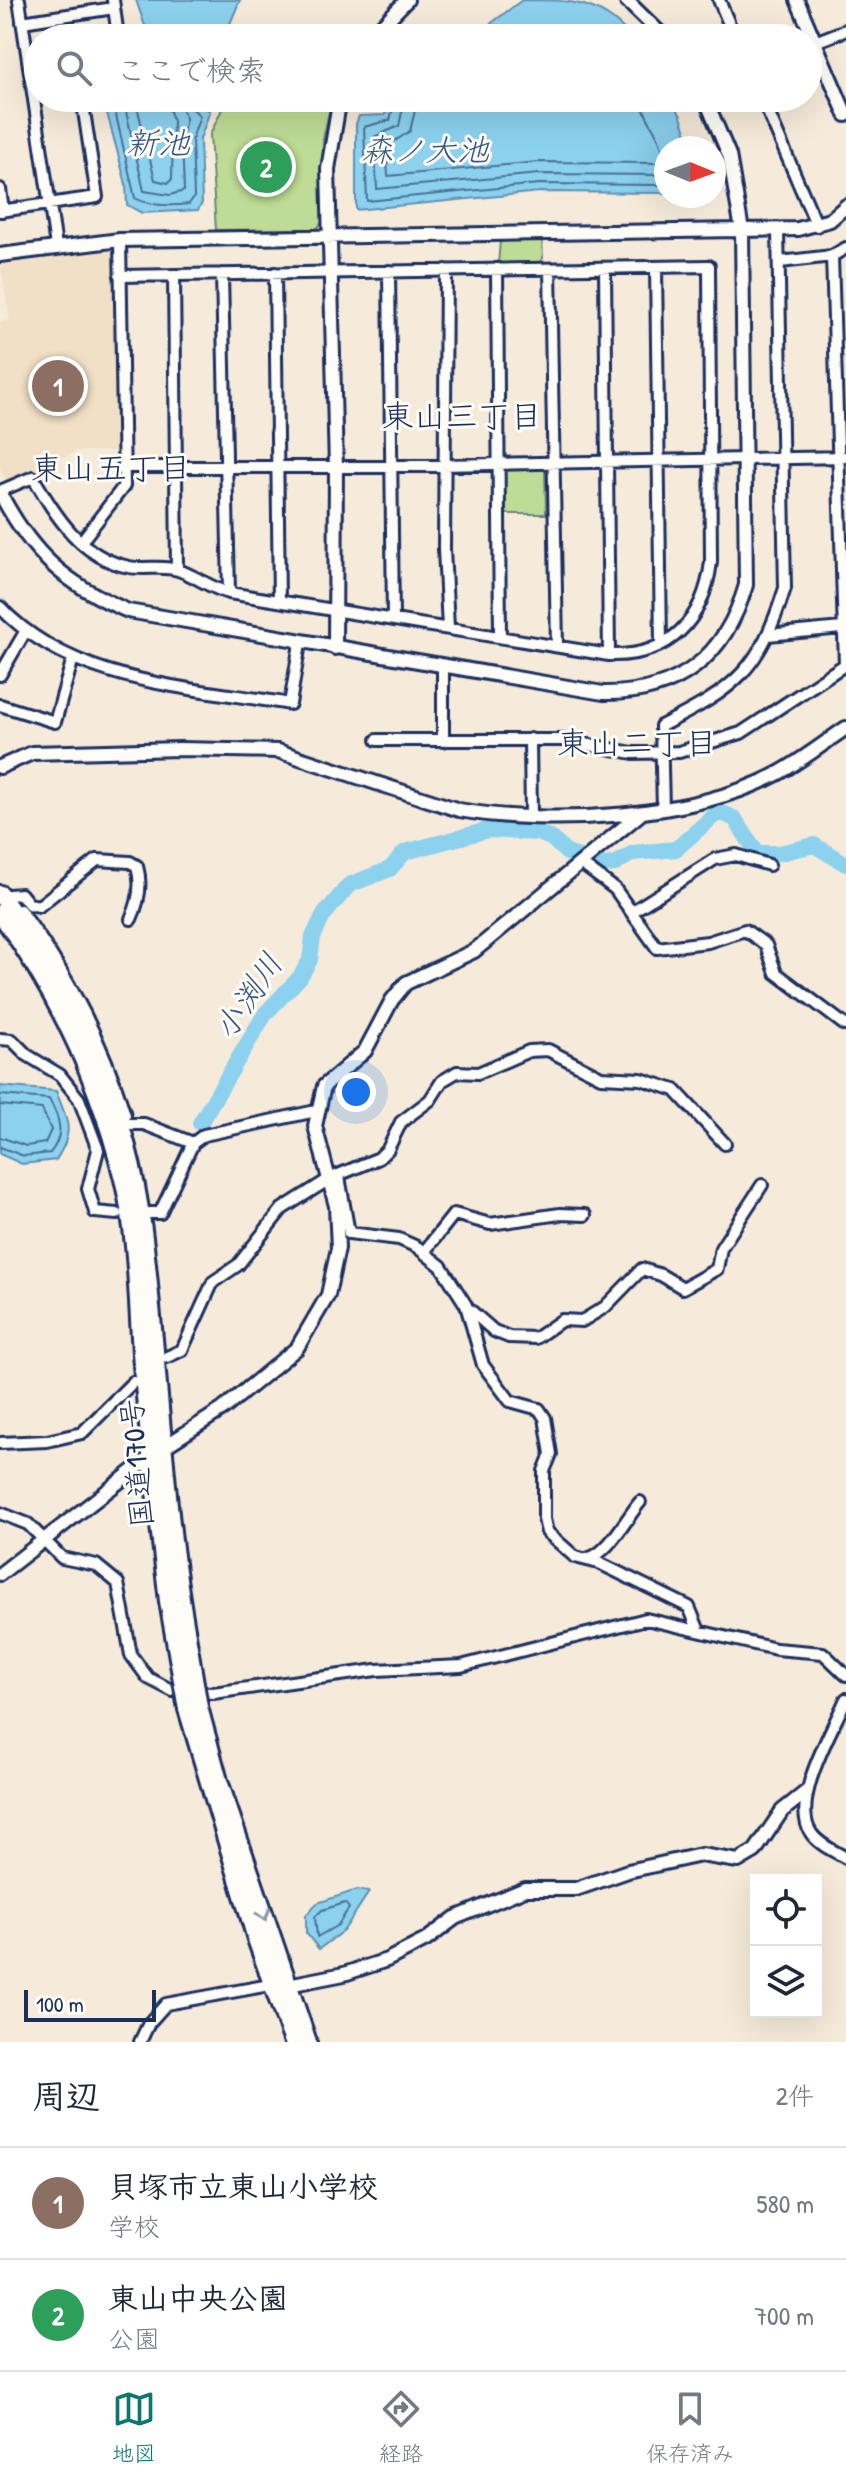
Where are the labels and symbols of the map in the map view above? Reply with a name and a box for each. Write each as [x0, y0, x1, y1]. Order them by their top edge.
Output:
water label: 新池 [126, 121, 191, 164]
water label: 森ノ大池 [361, 128, 490, 171]
north arrow [654, 136, 726, 208]
pin: 2 [240, 137, 292, 197]
pin: 1 [32, 356, 84, 416]
district label: 東山三丁目 [382, 394, 542, 437]
district label: 東山五丁目 [31, 446, 191, 489]
district label: 東山二丁目 [557, 721, 717, 764]
water label: 小渕川 [203, 944, 292, 1048]
your location [336, 1072, 376, 1112]
street label: 国道170号 [110, 1397, 162, 1529]
one-way arrow [255, 1907, 271, 1921]
scale bar [24, 1986, 156, 2022]

